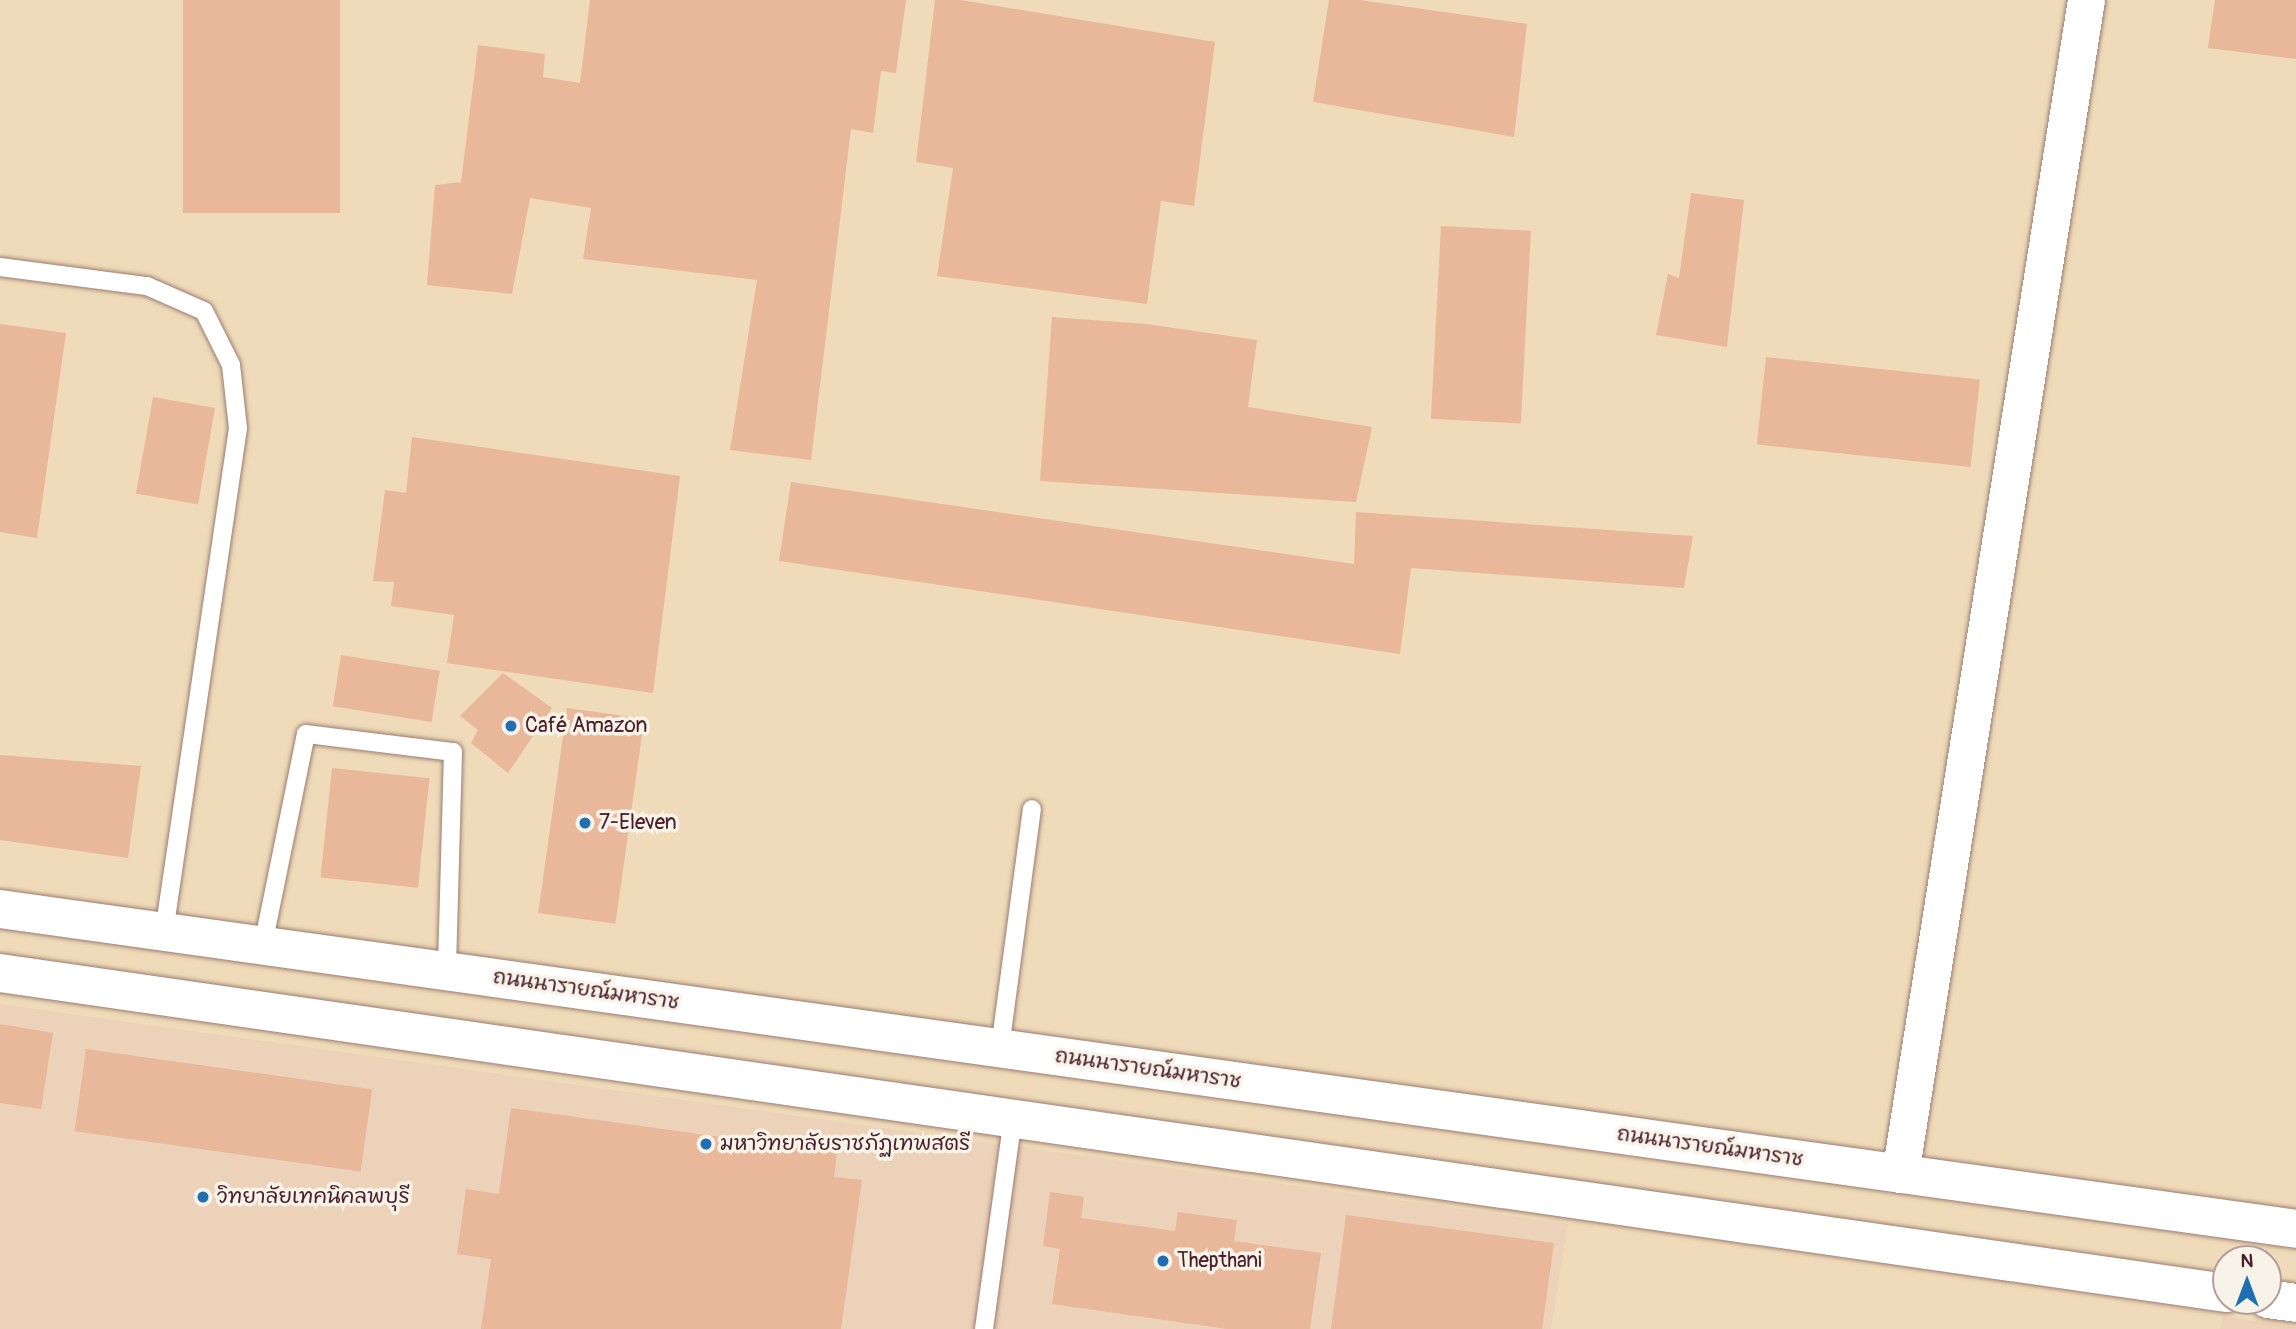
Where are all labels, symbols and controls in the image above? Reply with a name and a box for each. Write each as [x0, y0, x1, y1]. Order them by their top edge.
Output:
place label: Café Amazon [525, 713, 647, 739]
marker: Café Amazon [503, 718, 519, 734]
place label: 7-Eleven [599, 810, 677, 836]
marker: 7-Eleven [577, 815, 593, 831]
street label: ถนนนารายณ์มหาราช [491, 964, 681, 1016]
street label: ถนนนารายณ์มหาราช [1053, 1043, 1243, 1095]
street label: ถนนนารายณ์มหาราช [1615, 1121, 1805, 1173]
place label: มหาวิทยาลัยราชภัฏเทพสตรี [720, 1131, 970, 1157]
marker: มหาวิทยาลัยราชภัฏเทพสตรี [698, 1136, 714, 1152]
place label: วิทยาลัยเทคนิคลพบุรี [217, 1184, 410, 1210]
marker: วิทยาลัยเทคนิคลพบุรี [195, 1189, 211, 1205]
north arrow [2212, 1245, 2282, 1315]
place label: Thepthani [1177, 1248, 1262, 1274]
text: N [2241, 1249, 2253, 1273]
marker: Thepthani [1155, 1253, 1171, 1269]

